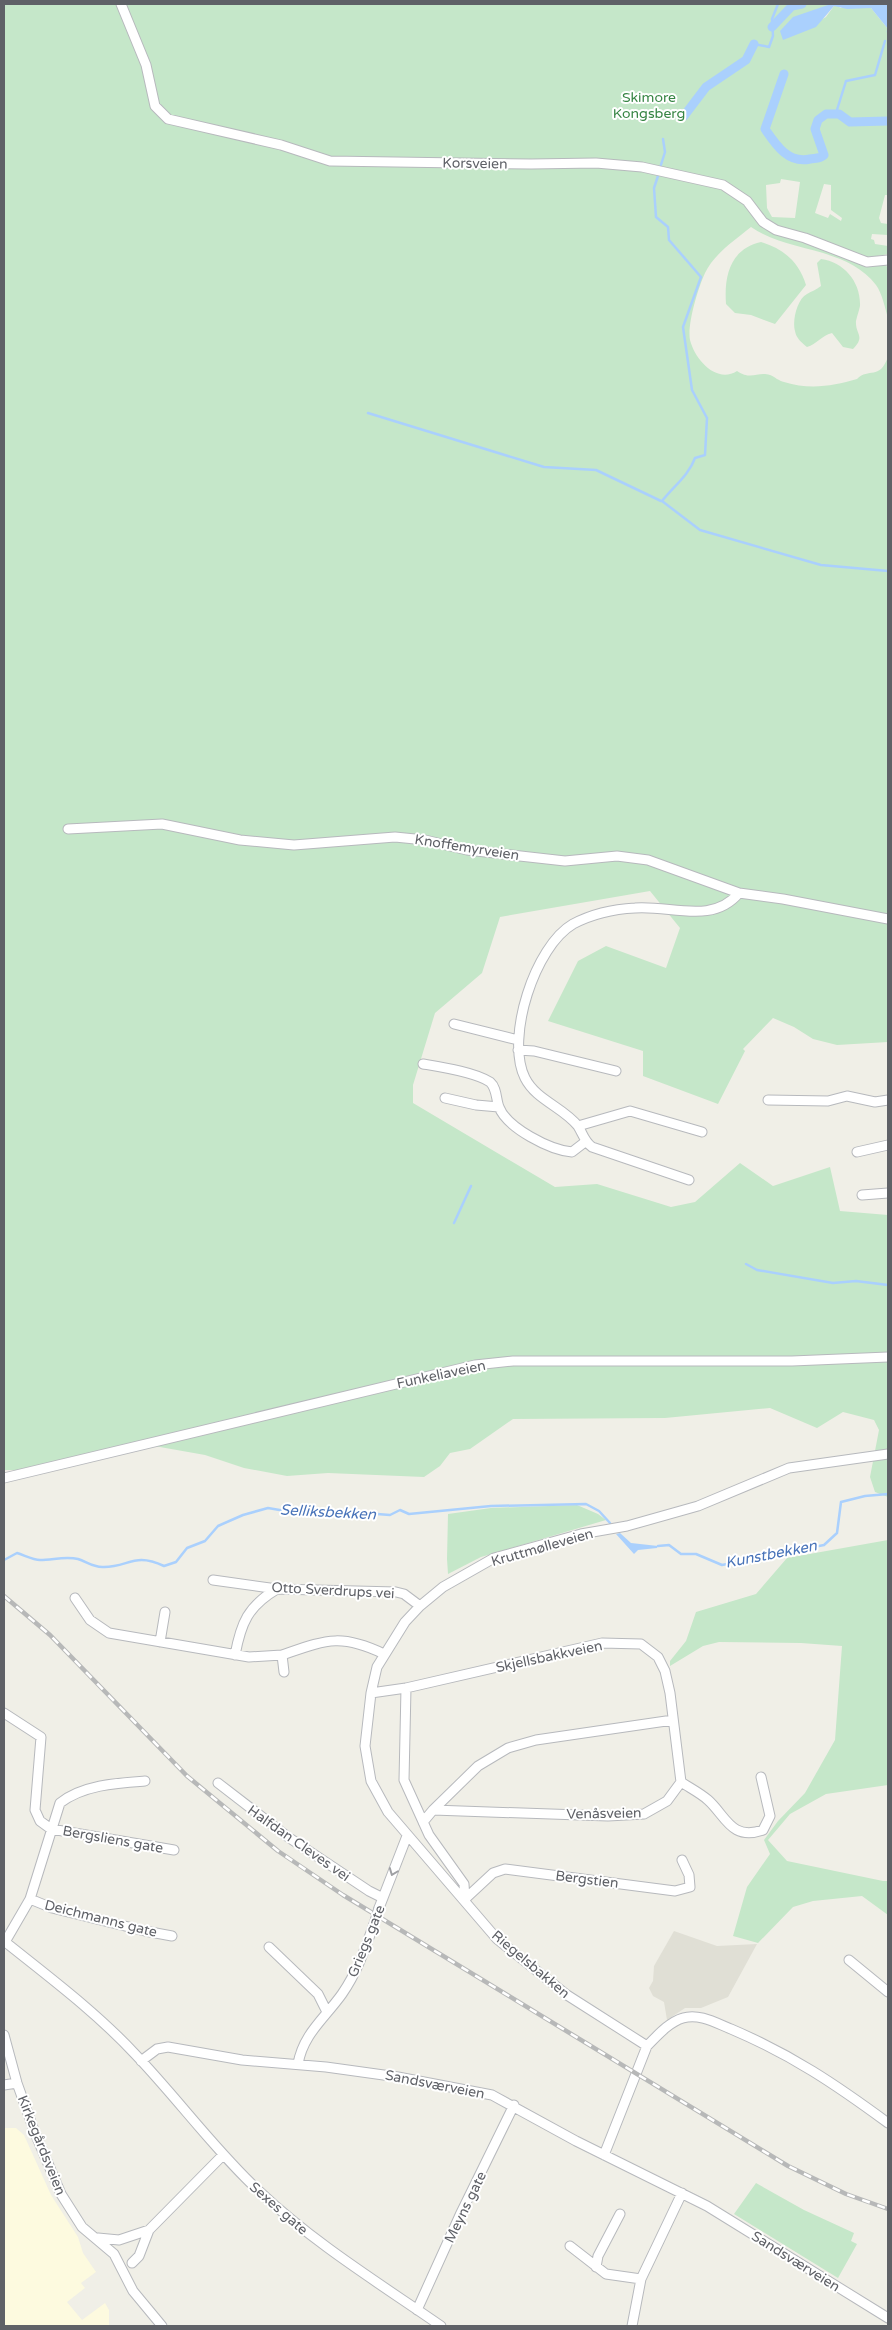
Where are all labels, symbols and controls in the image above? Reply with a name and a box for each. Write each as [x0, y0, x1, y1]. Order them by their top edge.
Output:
park label: Skimore Kongsberg [613, 89, 685, 122]
street label: Korsveien [442, 154, 508, 173]
street label: Knoffemyrveien [413, 831, 520, 864]
street label: Funkeliaveien [395, 1357, 487, 1392]
water label: Selliksbekken [280, 1500, 377, 1524]
street label: Kruttmølleveien [489, 1525, 595, 1570]
water label: Kunstbekken [724, 1536, 819, 1572]
street label: Otto Sverdrups vei [271, 1579, 395, 1602]
street label: Skjellsbakkveien [494, 1637, 604, 1676]
street label: Halfdan Cleves vei [244, 1802, 353, 1885]
street label: Venåsveien [566, 1804, 642, 1823]
street label: Bergsliens gate [61, 1822, 165, 1857]
one-way arrow [389, 1867, 399, 1876]
street label: Bergstien [554, 1867, 619, 1892]
street label: Deichmanns gate [43, 1896, 159, 1941]
street label: Griegs gate [344, 1903, 389, 1980]
street label: Riegelsbakken [488, 1927, 573, 2002]
street label: Sandsværveien [384, 2066, 486, 2102]
street label: Kirkegårdsveien [14, 2093, 69, 2198]
street label: Meyns gate [441, 2169, 490, 2246]
street label: Sexes gate [246, 2178, 311, 2238]
street label: Sandsværveien [748, 2227, 843, 2295]

